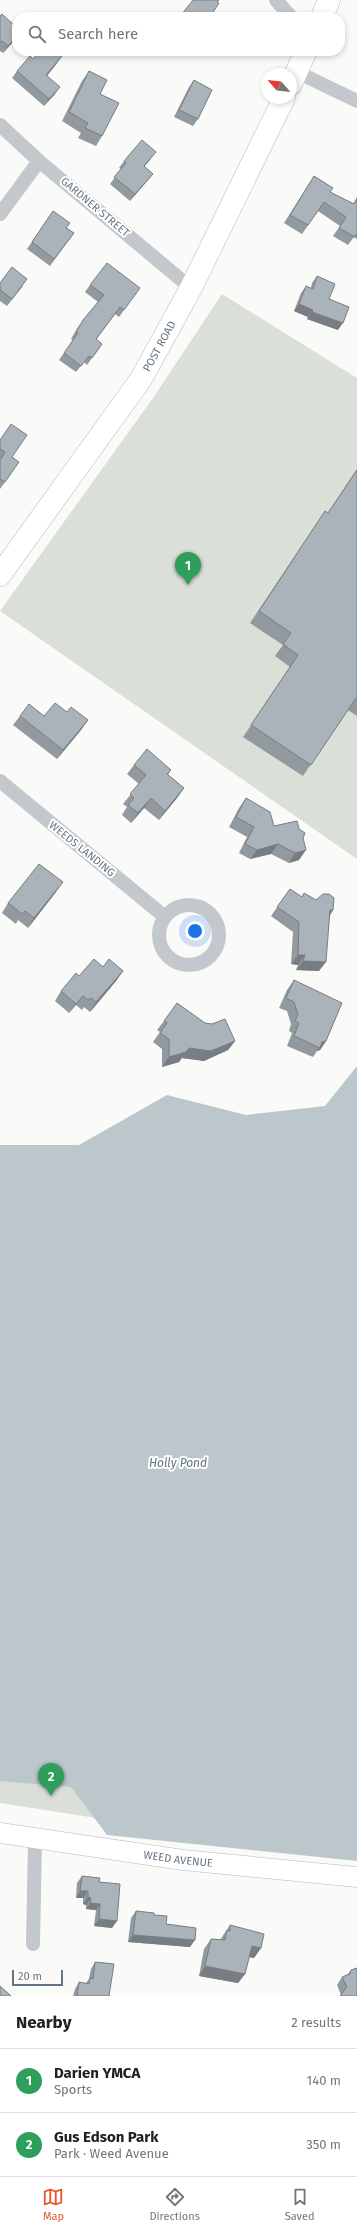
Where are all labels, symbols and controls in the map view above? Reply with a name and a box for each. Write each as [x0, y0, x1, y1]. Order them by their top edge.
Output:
search box [12, 12, 345, 56]
icon: search [26, 23, 48, 45]
text: Search here [58, 25, 138, 43]
north arrow [261, 68, 297, 104]
street label: GARDNER STREET [58, 175, 132, 240]
street label: POST ROAD [140, 318, 178, 374]
pin: 1 [175, 552, 201, 585]
street label: WEEDS LANDING [46, 818, 118, 880]
your location [185, 921, 205, 941]
water label: Holly Pond [149, 1456, 207, 1470]
pin: 2 [38, 1763, 64, 1796]
street label: WEED AVENUE [143, 1848, 214, 1869]
scale bar [12, 1968, 63, 1987]
text: 20 m [18, 1970, 42, 1983]
text: Nearby [16, 2012, 71, 2033]
text: 2 results [291, 2015, 341, 2030]
text: Darien YMCA [54, 2064, 140, 2082]
text: 1 [26, 2073, 32, 2088]
text: 140 m [307, 2073, 341, 2088]
text: Sports [54, 2082, 92, 2097]
text: Gus Edson Park [54, 2128, 159, 2146]
text: 2 [26, 2137, 32, 2152]
text: 350 m [306, 2137, 341, 2152]
text: Park · Weed Avenue [54, 2146, 169, 2161]
tab: Map [42, 2186, 64, 2223]
tab: Directions [149, 2186, 200, 2223]
tab: Saved [285, 2186, 315, 2223]

